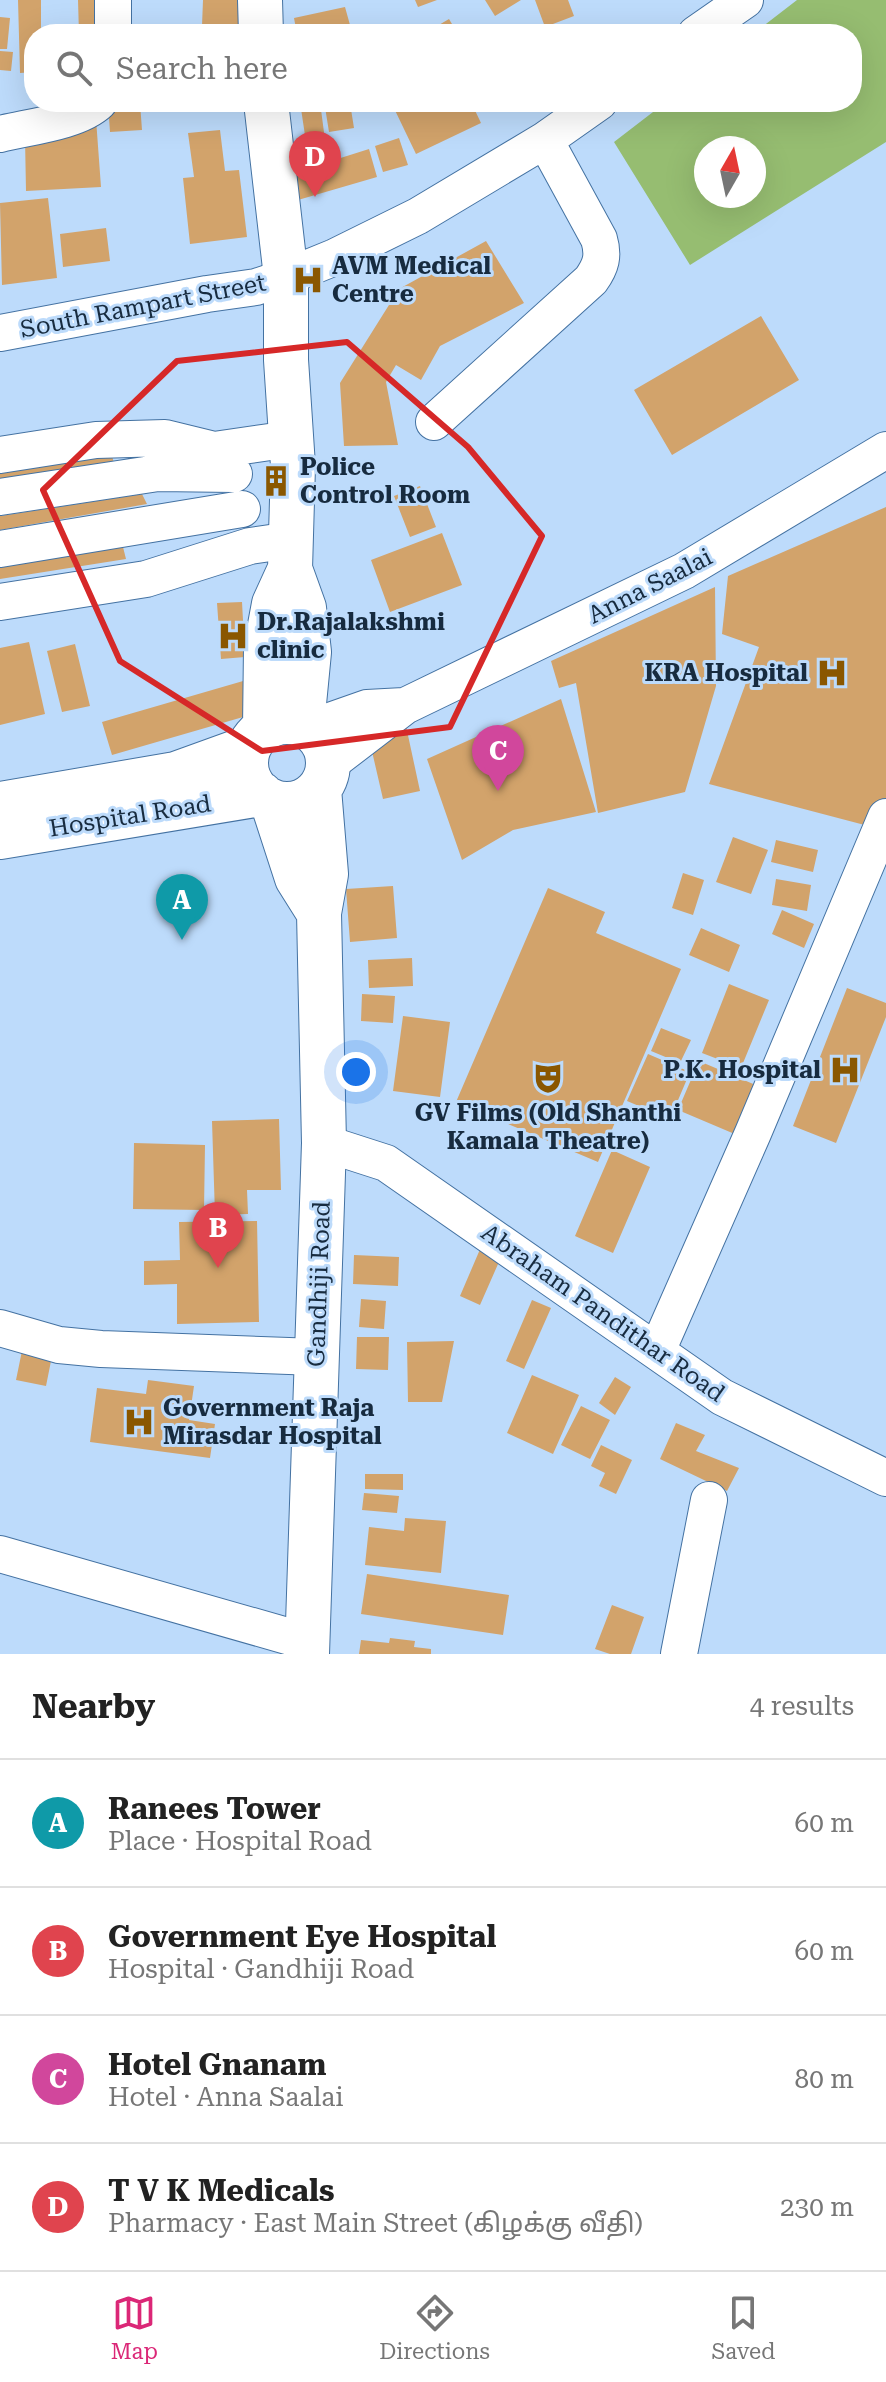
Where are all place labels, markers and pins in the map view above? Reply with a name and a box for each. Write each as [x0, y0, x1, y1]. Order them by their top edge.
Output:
pin: D [289, 131, 341, 197]
place label: AVM Medical Centre [332, 252, 491, 308]
hospital icon: AVM Medical Centre [291, 263, 325, 297]
place label: Police Control Room [300, 453, 470, 509]
building icon: Police Control Room [259, 464, 293, 498]
place label: Dr.Rajalakshmi clinic [257, 608, 445, 664]
hospital icon: Dr.Rajalakshmi clinic [216, 619, 250, 653]
hospital icon: KRA Hospital [815, 656, 849, 690]
place label: KRA Hospital [644, 659, 808, 687]
pin: C [472, 725, 524, 791]
pin: A [156, 874, 208, 940]
hospital icon: P.K. Hospital [828, 1053, 862, 1087]
place label: P.K. Hospital [663, 1056, 821, 1084]
theatre icon: GV Films (Old Shanthi Kamala Theatre) [531, 1061, 565, 1095]
place label: GV Films (Old Shanthi Kamala Theatre) [415, 1099, 681, 1155]
pin: B [192, 1202, 244, 1268]
place label: Government Raja Mirasdar Hospital [163, 1394, 382, 1450]
hospital icon: Government Raja Mirasdar Hospital [122, 1405, 156, 1439]

